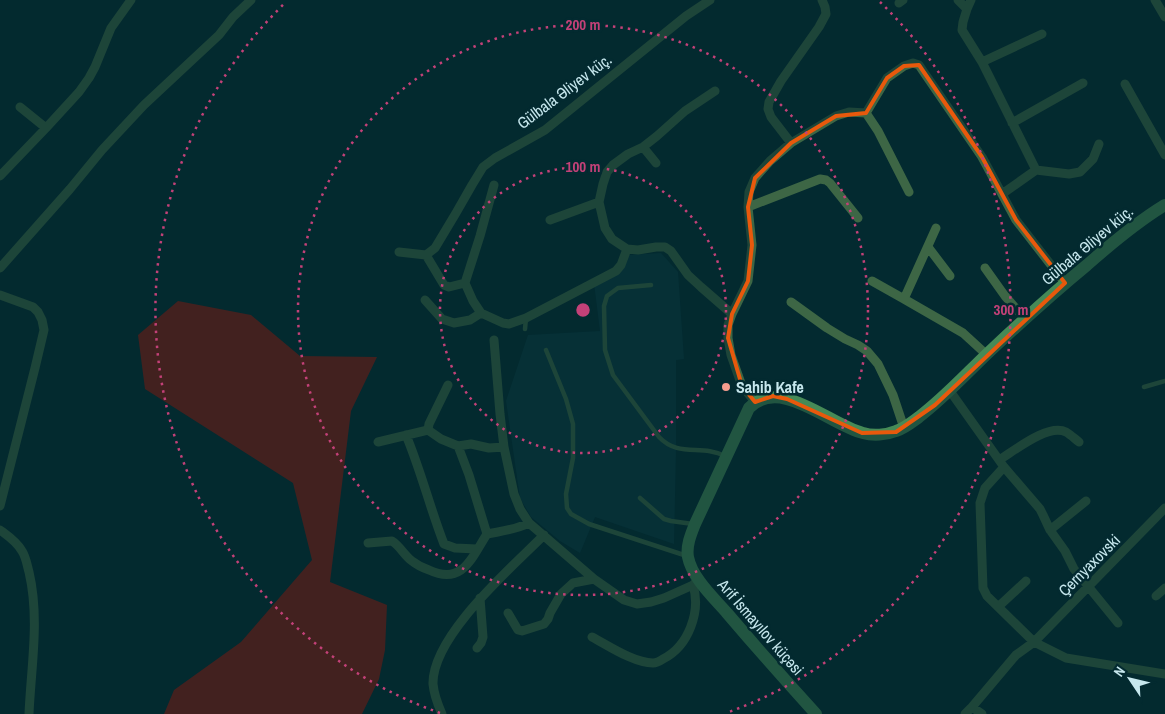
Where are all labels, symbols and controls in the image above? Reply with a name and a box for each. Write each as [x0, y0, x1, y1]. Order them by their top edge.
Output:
text: 200 m [566, 14, 600, 35]
street label: Gülbala Əliyev küç. [512, 48, 616, 134]
text: 100 m [566, 156, 600, 177]
street label: Gülbala Əliyev küç. [1037, 200, 1137, 290]
text: 300 m [994, 299, 1028, 320]
centre of rings [574, 301, 592, 319]
place label: Sahib Kafe [736, 376, 804, 398]
marker: Sahib Kafe [720, 381, 732, 393]
street label: Çernyaxovski [1053, 529, 1125, 601]
street label: Arif İsmayılov küçəsi [712, 573, 809, 680]
north arrow [1105, 654, 1155, 704]
text: N [1110, 663, 1129, 680]

